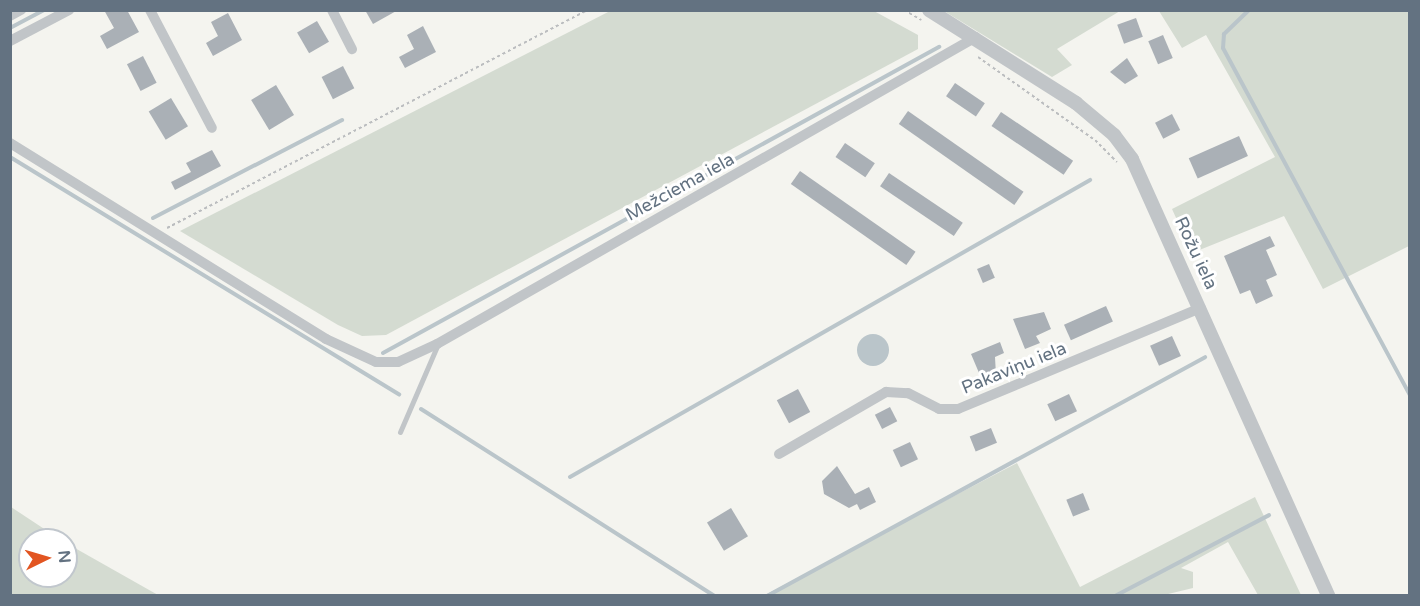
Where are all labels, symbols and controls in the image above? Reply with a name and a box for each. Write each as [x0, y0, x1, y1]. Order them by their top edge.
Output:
street label: Mežciema iela [622, 148, 738, 226]
street label: Rožu iela [1170, 213, 1222, 293]
street label: Pakaviņu iela [958, 337, 1070, 399]
north arrow [18, 528, 78, 588]
text: N [53, 549, 74, 564]

